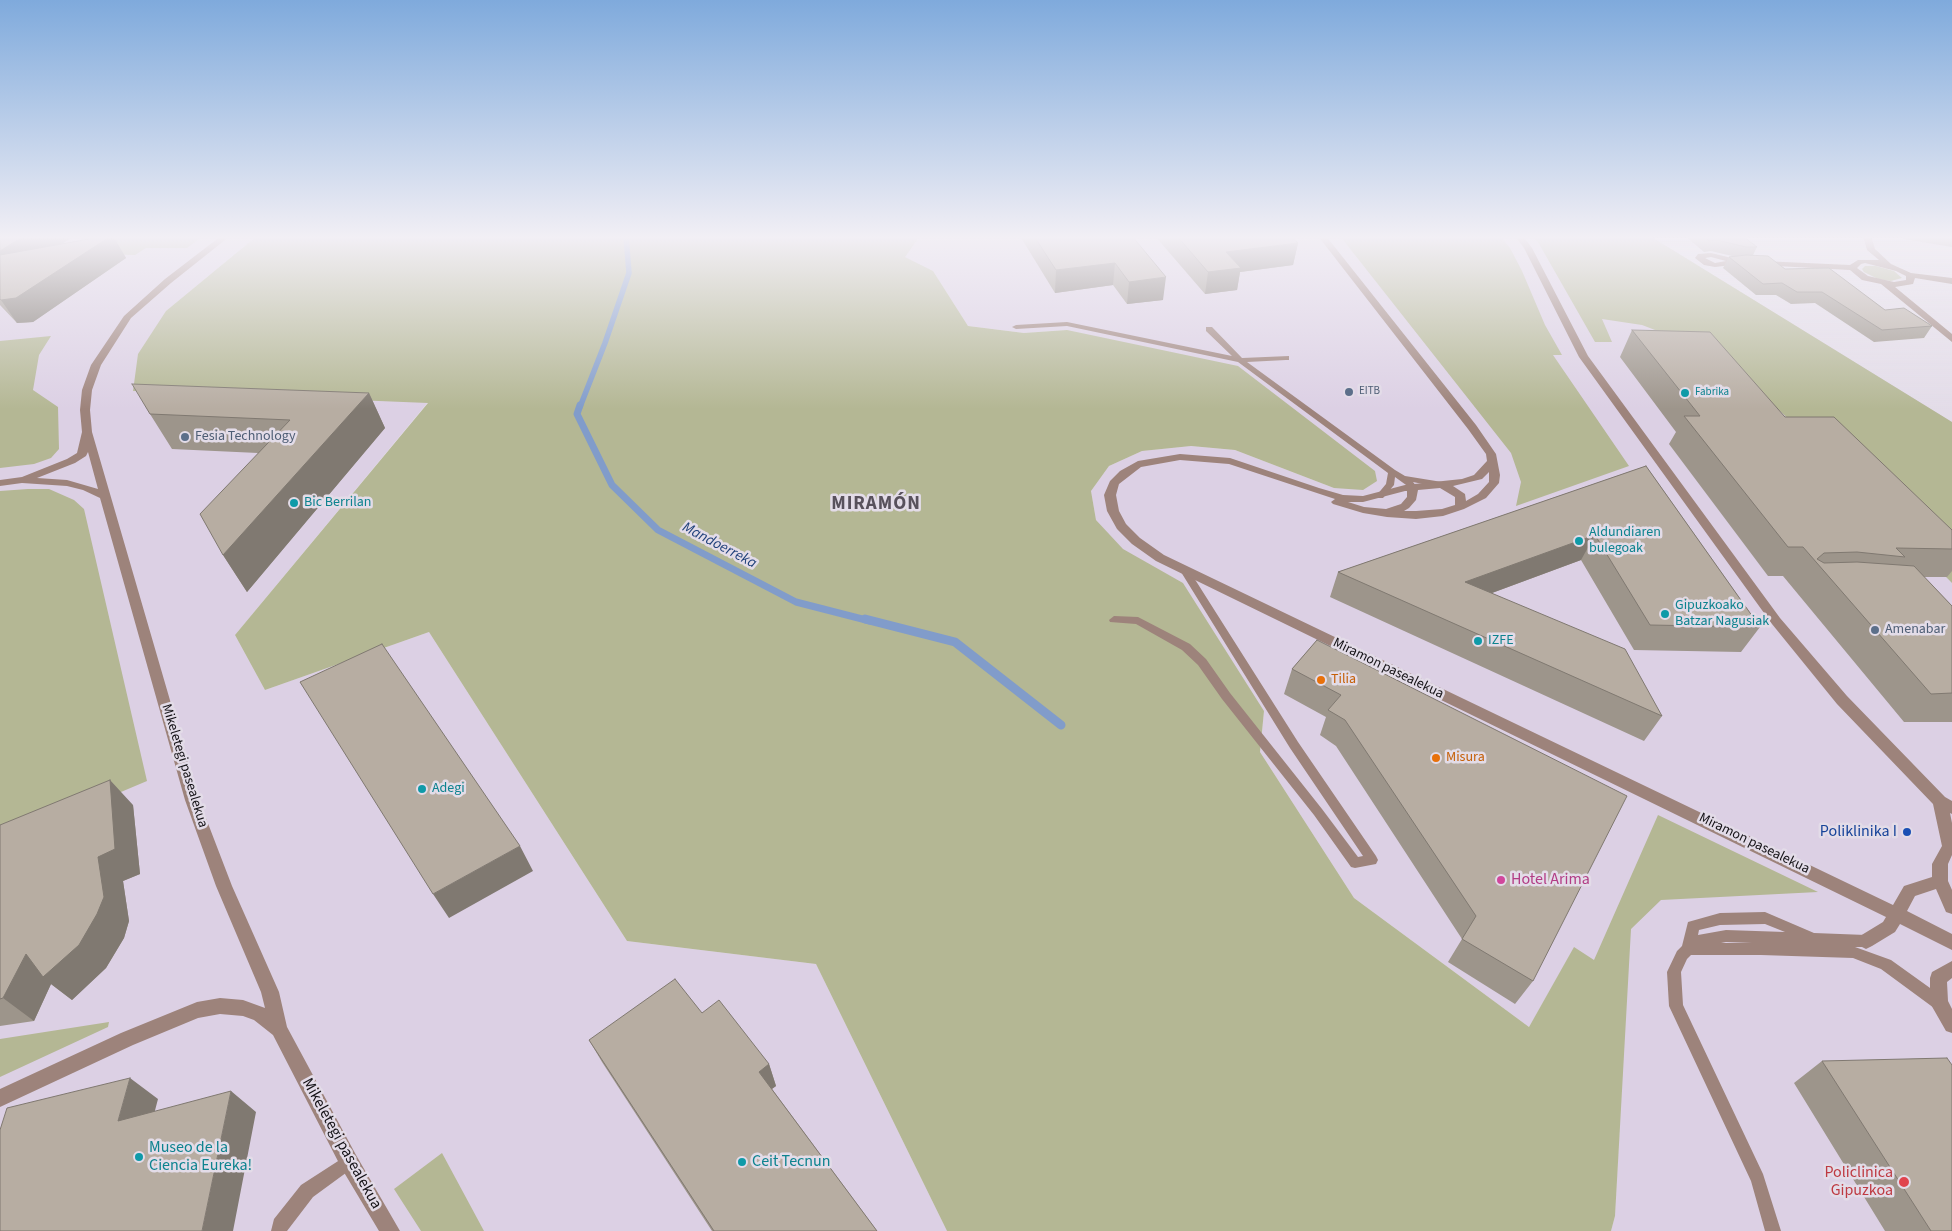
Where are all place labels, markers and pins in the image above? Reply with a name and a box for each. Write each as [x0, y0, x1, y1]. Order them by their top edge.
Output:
place label: EITB [1359, 385, 1380, 399]
marker: EITB [1343, 386, 1355, 398]
place label: Fabrika [1695, 386, 1729, 400]
marker: Fabrika [1679, 387, 1691, 399]
place label: Fesia Technology [195, 429, 296, 445]
marker: Fesia Technology [179, 431, 191, 443]
place label: Bic Berrilan [304, 495, 371, 511]
marker: Bic Berrilan [288, 497, 300, 509]
place label: Aldundiaren bulegoak [1589, 525, 1661, 558]
marker: Aldundiaren bulegoak [1573, 535, 1585, 547]
place label: Gipuzkoako Batzar Nagusiak [1675, 598, 1769, 630]
marker: Gipuzkoako Batzar Nagusiak [1659, 608, 1671, 620]
place label: Amenabar [1885, 622, 1945, 638]
marker: Amenabar [1869, 624, 1881, 636]
place label: IZFE [1488, 633, 1514, 649]
marker: IZFE [1472, 635, 1484, 647]
place label: Tilia [1331, 672, 1356, 688]
marker: Tilia [1315, 674, 1327, 686]
place label: Misura [1446, 750, 1485, 766]
marker: Misura [1430, 752, 1442, 764]
place label: Adegi [432, 781, 465, 797]
marker: Adegi [416, 783, 428, 795]
place label: Poliklinika I [1820, 822, 1897, 842]
marker: Poliklinika I [1901, 826, 1913, 838]
place label: Hotel Arima [1511, 870, 1590, 890]
marker: Hotel Arima [1495, 874, 1507, 886]
place label: Museo de la Ciencia Eureka! [149, 1138, 252, 1176]
marker: Museo de la Ciencia Eureka! [133, 1151, 145, 1163]
place label: Ceit Tecnun [752, 1152, 831, 1172]
marker: Ceit Tecnun [736, 1156, 748, 1168]
place label: Policlinica Gipuzkoa [1824, 1163, 1893, 1201]
marker: Policlinica Gipuzkoa [1897, 1175, 1911, 1189]

